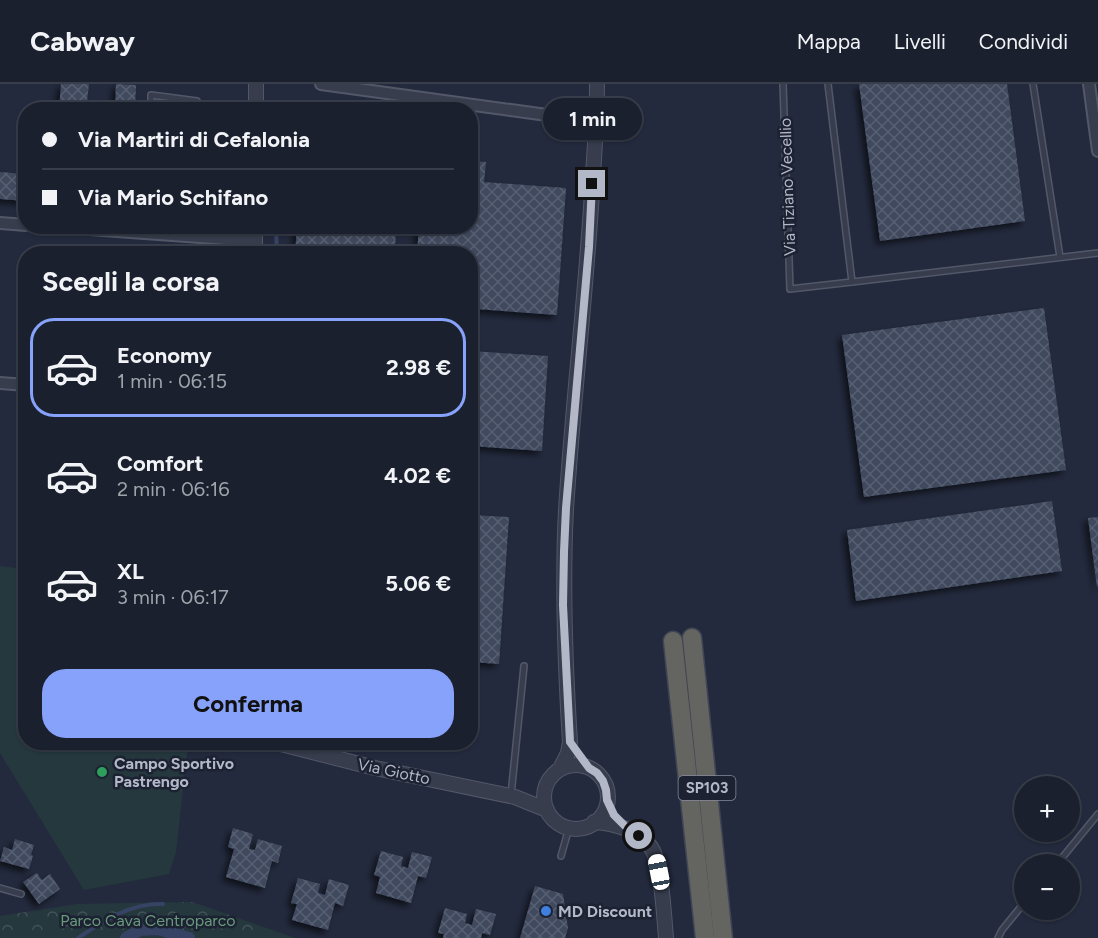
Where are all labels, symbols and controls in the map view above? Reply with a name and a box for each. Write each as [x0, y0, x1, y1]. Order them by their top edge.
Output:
text: Cabway [30, 24, 135, 58]
text: Mappa [797, 29, 861, 54]
text: Livelli [894, 29, 946, 54]
text: Condividi [979, 29, 1068, 54]
callout: 1 min [542, 97, 642, 139]
text: 1 min [569, 107, 616, 131]
street label: Via Tiziano Vecellio [776, 118, 799, 256]
text: Via Martiri di Cefalonia [78, 126, 310, 153]
route end [578, 170, 605, 197]
text: Via Mario Schifano [78, 184, 268, 211]
text: Scegli la corsa [42, 265, 220, 298]
icon: car [45, 341, 99, 395]
text: Economy [117, 342, 212, 369]
text: 2.98 € [386, 354, 451, 381]
text: 1 min · 06:15 [117, 369, 227, 393]
icon: car [45, 449, 99, 503]
text: Comfort [117, 450, 203, 477]
text: 4.02 € [384, 462, 451, 489]
text: 2 min · 06:16 [117, 477, 230, 501]
icon: car [45, 557, 99, 611]
text: XL [117, 558, 144, 585]
text: 5.06 € [385, 570, 451, 597]
text: 3 min · 06:17 [117, 585, 229, 609]
button: Conferma [42, 669, 454, 738]
place label: Campo Sportivo Pastrengo [114, 754, 234, 791]
street label: Via Giotto [356, 755, 432, 788]
marker: Campo Sportivo Pastrengo [95, 765, 109, 779]
road number: SP103 [678, 776, 736, 800]
map controls [1014, 776, 1080, 920]
button: + [1014, 776, 1080, 842]
route start [625, 822, 652, 849]
car [647, 853, 671, 891]
button: − [1014, 854, 1080, 920]
place label: MD Discount [558, 902, 652, 921]
marker: MD Discount [539, 904, 553, 918]
park label: Parco Cava Centroparco [60, 911, 236, 930]

